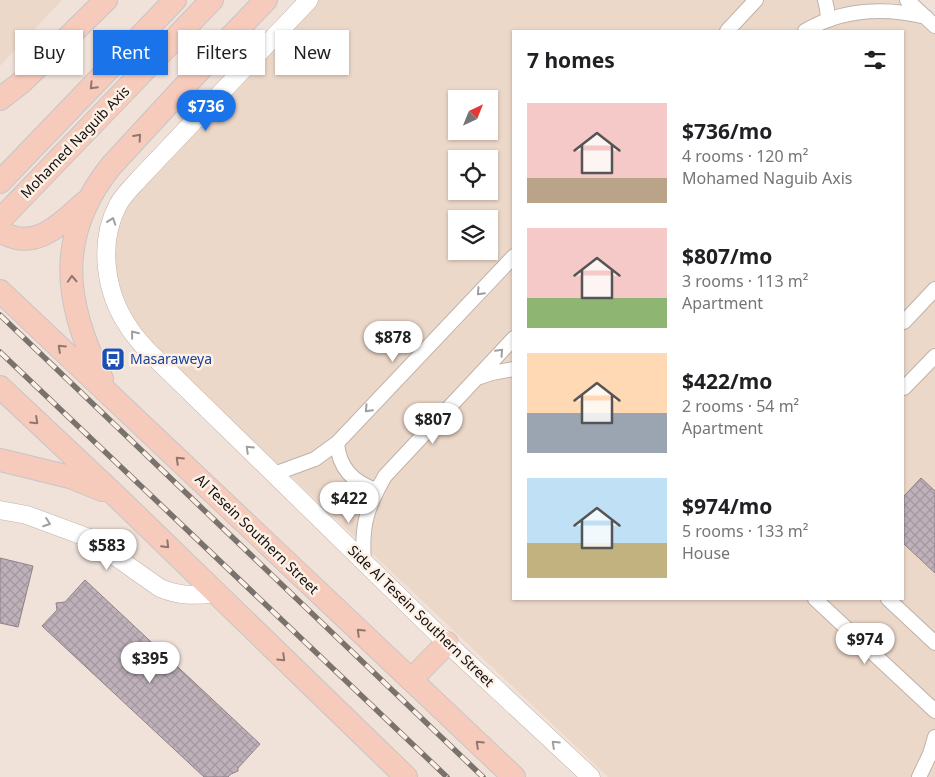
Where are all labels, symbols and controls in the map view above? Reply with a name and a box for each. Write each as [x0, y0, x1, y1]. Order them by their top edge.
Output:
chip: Buy [15, 30, 83, 75]
chip: Rent [93, 30, 168, 75]
chip: Filters [178, 30, 265, 75]
chip: New [275, 30, 349, 75]
text: 7 homes [527, 46, 615, 74]
icon: filters [861, 46, 889, 74]
one-way arrow [90, 80, 99, 89]
street label: Mohamed Naguib Axis [16, 81, 133, 202]
pin: $736 [176, 90, 236, 132]
north arrow [448, 90, 498, 140]
map controls [448, 90, 498, 260]
text: $736 [188, 95, 224, 117]
text: $736/mo [682, 117, 772, 145]
icon: home [567, 123, 627, 183]
one-way arrow [132, 134, 141, 143]
text: 4 rooms · 120 m² [682, 145, 808, 167]
button: locate [448, 150, 498, 200]
text: Mohamed Naguib Axis [682, 167, 853, 189]
button: layers [448, 210, 498, 260]
one-way arrow [106, 217, 116, 226]
text: $807/mo [682, 242, 772, 270]
icon: home [567, 248, 627, 308]
text: 3 rooms · 113 m² [682, 270, 808, 292]
one-way arrow [66, 275, 77, 283]
one-way arrow [477, 286, 486, 295]
text: Apartment [682, 292, 763, 314]
pin: $878 [363, 320, 423, 363]
text: $878 [375, 326, 411, 348]
one-way arrow [131, 331, 140, 340]
one-way arrow [58, 345, 67, 354]
bus stop icon: Masaraweya [100, 346, 126, 372]
place label: Masaraweya [130, 349, 212, 368]
one-way arrow [494, 349, 503, 358]
text: $422/mo [682, 367, 772, 395]
icon: home [567, 373, 627, 433]
text: 2 rooms · 54 m² [682, 395, 799, 417]
pin: $807 [403, 402, 463, 445]
one-way arrow [365, 404, 374, 413]
text: $807 [415, 408, 451, 430]
one-way arrow [30, 415, 39, 424]
text: Apartment [682, 417, 763, 439]
one-way arrow [246, 446, 255, 455]
one-way arrow [176, 457, 185, 466]
street label: Al Tesein Southern Street [191, 470, 323, 598]
pin: $422 [319, 482, 379, 524]
text: $422 [331, 487, 367, 509]
text: $974/mo [682, 492, 772, 520]
icon: home [567, 498, 627, 558]
one-way arrow [42, 517, 51, 527]
text: 5 rooms · 133 m² [682, 520, 808, 542]
pin: $583 [77, 528, 137, 571]
text: $583 [89, 534, 125, 556]
one-way arrow [160, 539, 169, 548]
street label: Side Al Tesein Southern Street [344, 541, 499, 691]
text: House [682, 542, 730, 564]
pin: $974 [835, 622, 895, 665]
text: $974 [847, 628, 883, 650]
one-way arrow [357, 629, 366, 638]
pin: $395 [120, 642, 180, 684]
text: $395 [132, 647, 168, 669]
one-way arrow [277, 652, 286, 661]
one-way arrow [475, 741, 484, 750]
one-way arrow [552, 741, 561, 750]

